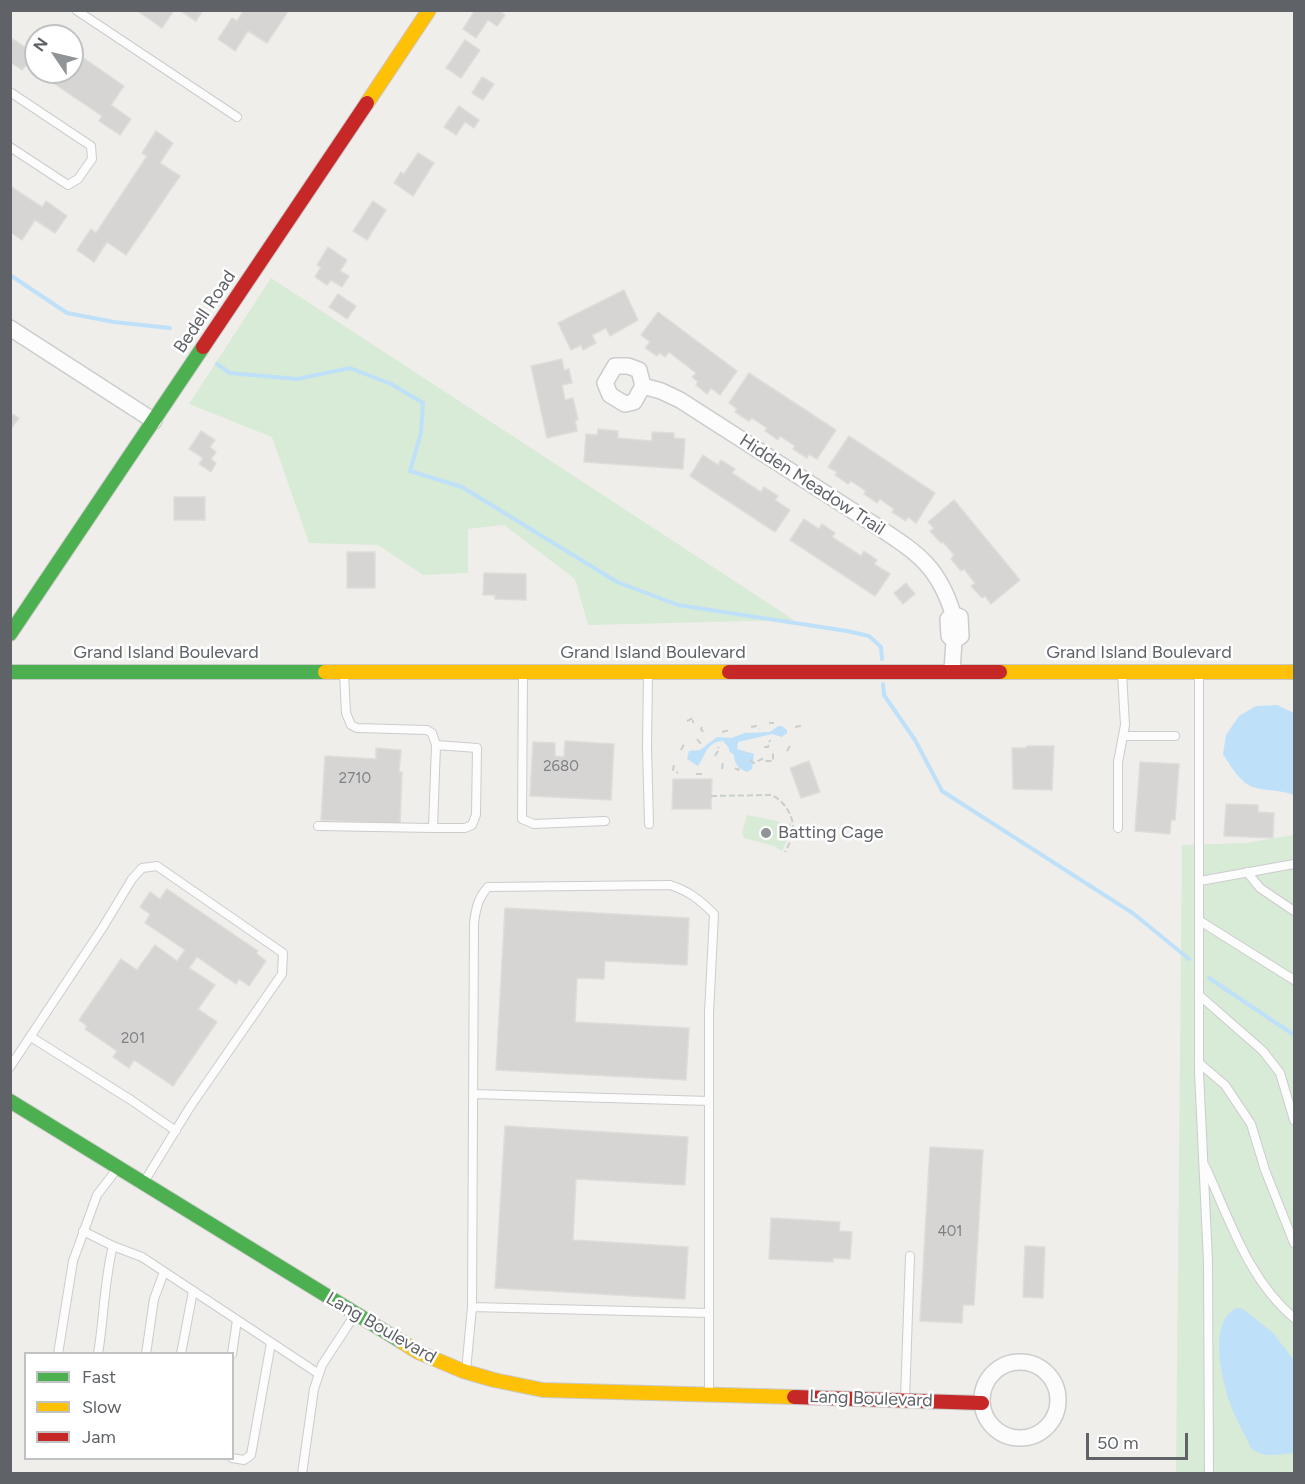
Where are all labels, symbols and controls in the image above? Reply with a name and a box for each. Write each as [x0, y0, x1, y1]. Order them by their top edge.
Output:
north arrow [24, 24, 84, 84]
text: N [29, 34, 52, 55]
street label: Bedell Road [169, 267, 241, 357]
street label: Hidden Meadow Trail [735, 430, 889, 540]
street label: Grand Island Boulevard [73, 642, 259, 664]
street label: Grand Island Boulevard [560, 642, 746, 664]
street label: Grand Island Boulevard [1046, 642, 1232, 664]
house number: 2680 [543, 758, 579, 776]
house number: 2710 [339, 770, 371, 788]
place label: Batting Cage [778, 822, 884, 844]
marker: Batting Cage [759, 826, 773, 840]
house number: 201 [121, 1030, 145, 1048]
house number: 401 [937, 1223, 963, 1241]
street label: Lang Boulevard [322, 1288, 440, 1368]
legend [24, 1352, 234, 1460]
text: Fast [82, 1366, 116, 1388]
street label: Lang Boulevard [809, 1386, 933, 1412]
text: Slow [82, 1396, 121, 1418]
scale bar [1089, 1421, 1191, 1459]
text: Jam [82, 1426, 116, 1448]
text: 50 m [1097, 1432, 1139, 1454]

